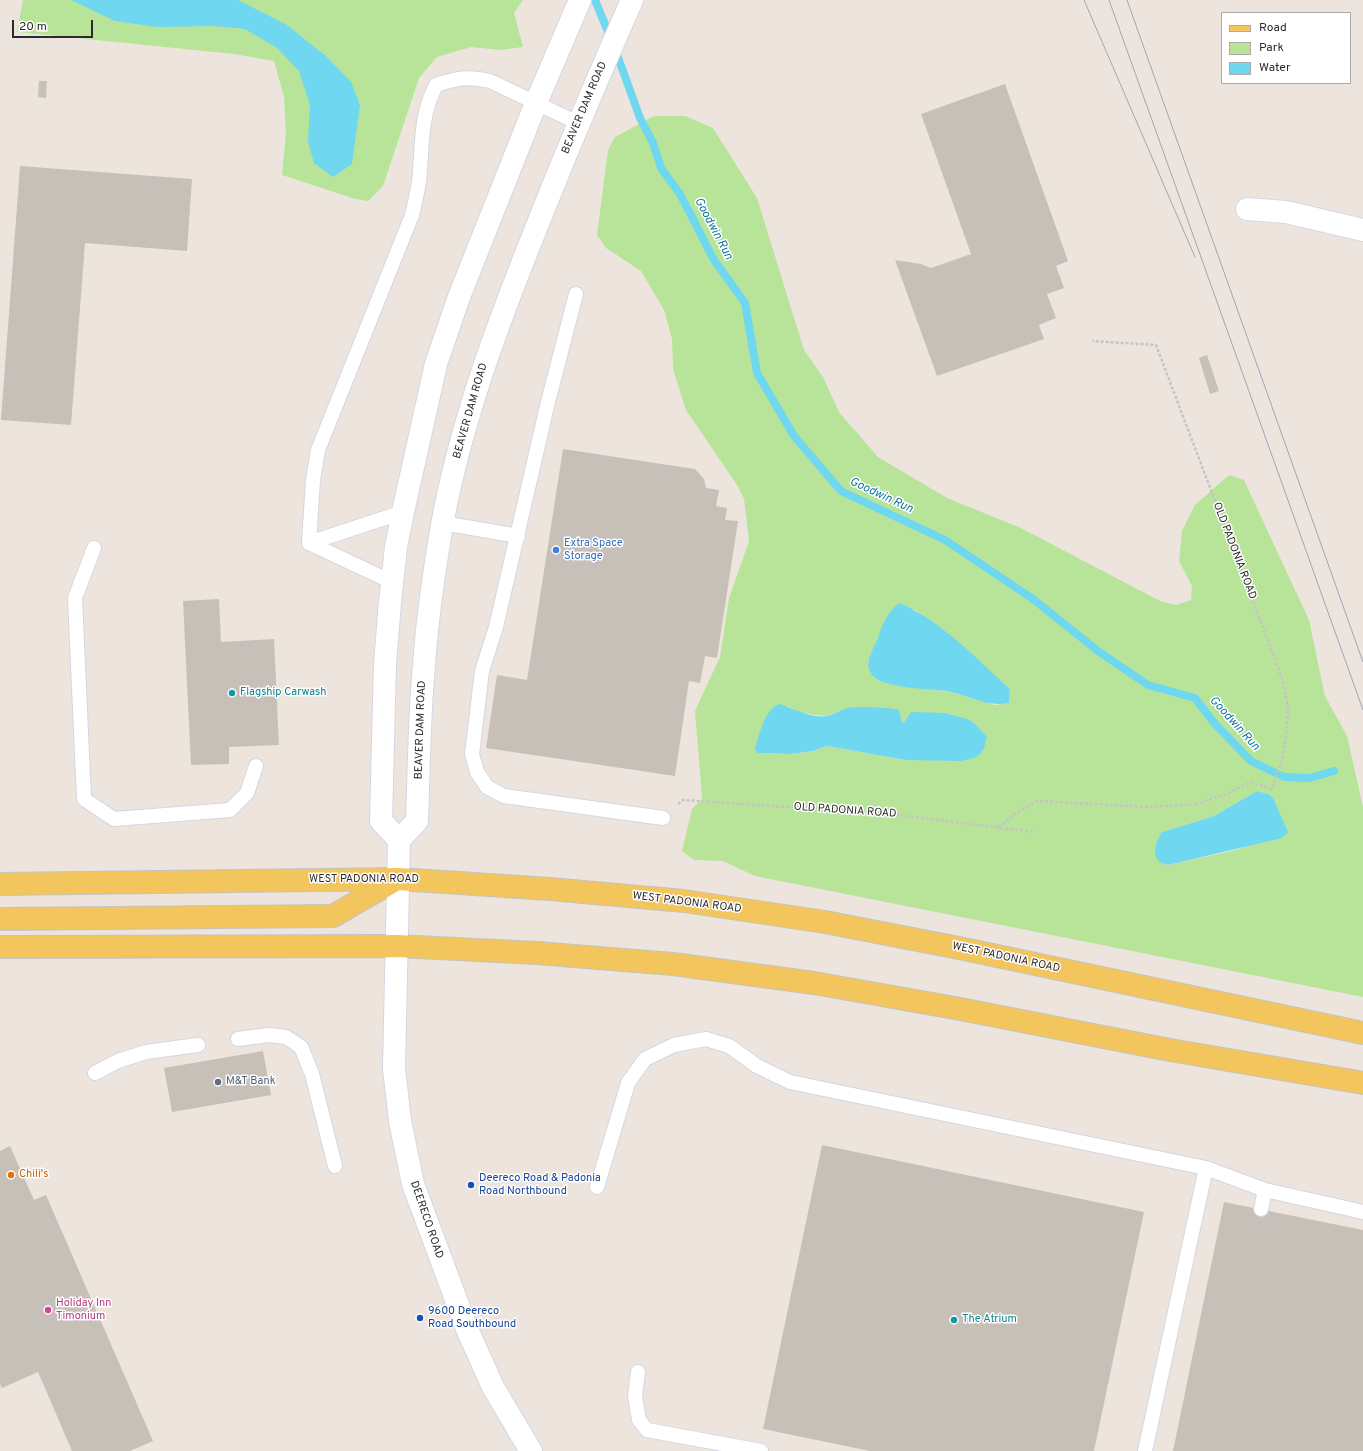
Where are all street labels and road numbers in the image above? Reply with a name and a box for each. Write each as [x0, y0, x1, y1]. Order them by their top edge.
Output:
street label: BEAVER DAM ROAD [560, 60, 610, 156]
street label: BEAVER DAM ROAD [451, 362, 491, 460]
street label: OLD PADONIA ROAD [1209, 501, 1259, 601]
street label: BEAVER DAM ROAD [413, 680, 429, 780]
street label: OLD PADONIA ROAD [793, 801, 897, 821]
street label: WEST PADONIA ROAD [309, 873, 419, 887]
street label: WEST PADONIA ROAD [632, 890, 742, 916]
street label: WEST PADONIA ROAD [951, 940, 1061, 976]
street label: DEERECO ROAD [407, 1179, 445, 1261]

